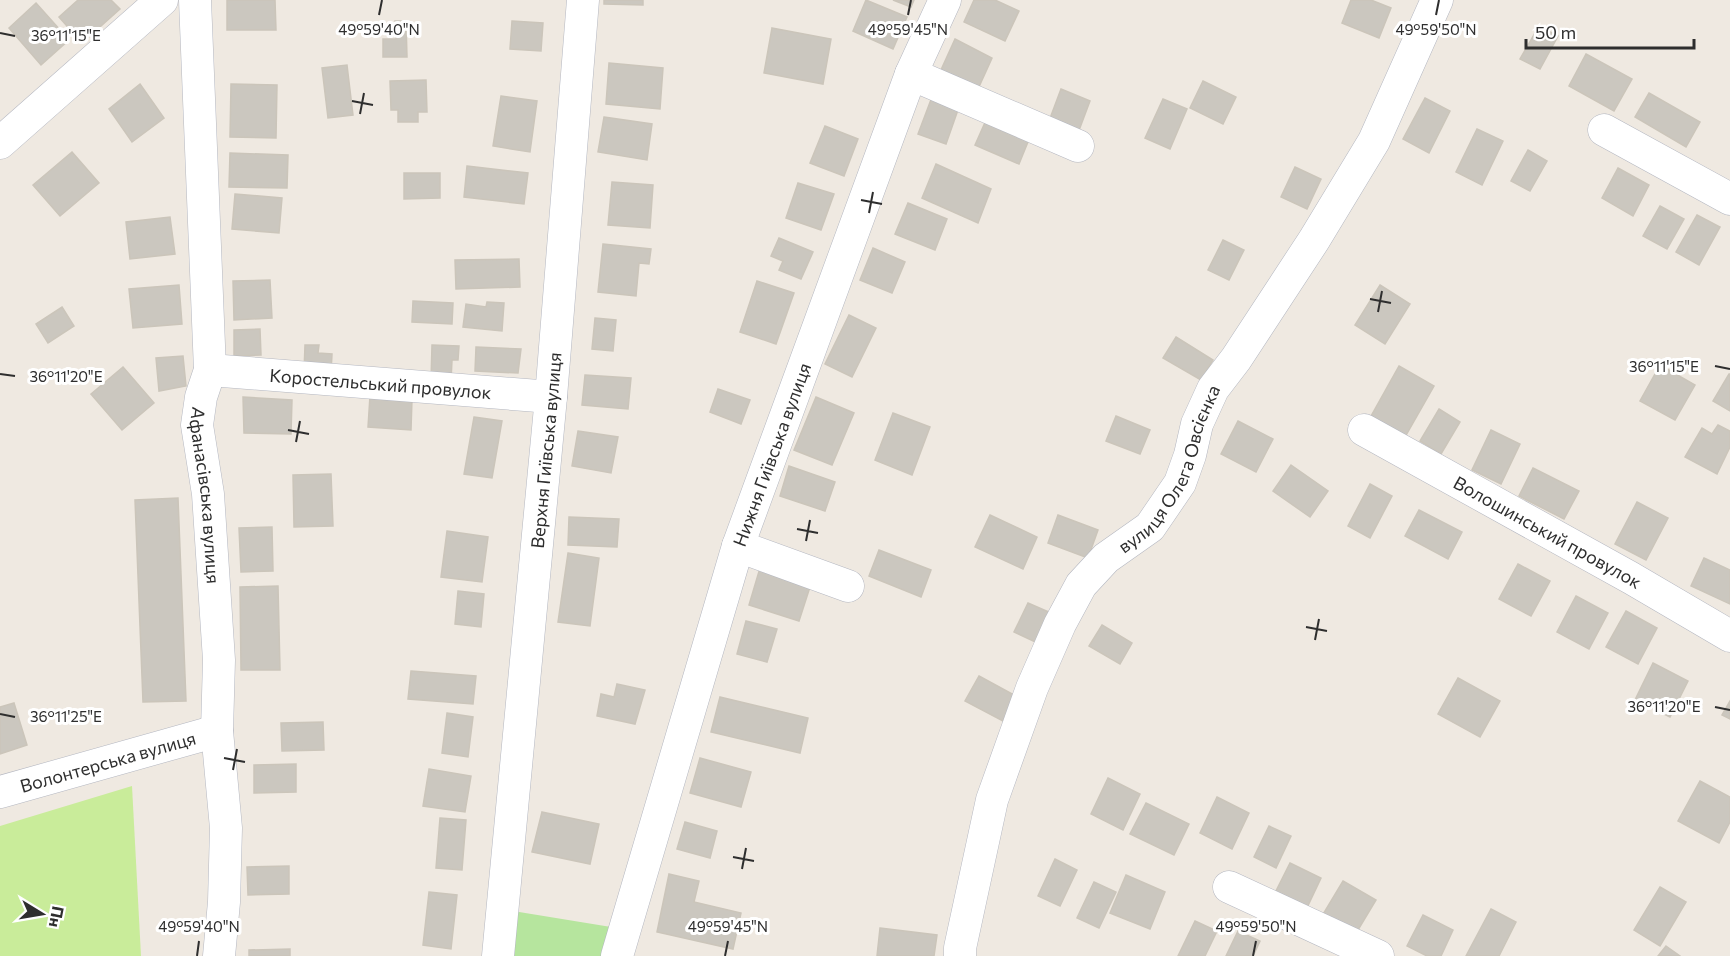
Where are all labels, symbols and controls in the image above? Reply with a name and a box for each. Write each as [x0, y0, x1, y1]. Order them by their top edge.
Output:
scale bar [1526, 12, 1694, 50]
text: 49°59'40"N [338, 20, 420, 38]
text: 49°59'45"N [868, 20, 948, 38]
text: 49°59'50"N [1395, 20, 1477, 38]
text: 50 m [1535, 21, 1576, 43]
text: 36°11'15"E [31, 26, 101, 44]
street label: Верхня Гиївська вулиця [526, 351, 566, 549]
text: 36°11'15"E [1629, 357, 1699, 375]
street label: Нижня Гиївська вулиця [728, 360, 815, 549]
street label: Коростельський провулок [269, 364, 493, 403]
text: 36°11'20"E [29, 367, 103, 385]
street label: вулиця Олега Овсієнка [1114, 381, 1224, 557]
street label: Афанасівська вулиця [185, 406, 225, 584]
street label: Волошинський провулок [1450, 471, 1646, 593]
text: 36°11'20"E [1627, 697, 1701, 715]
text: 36°11'25"E [30, 707, 102, 725]
street label: Волонтерська вулиця [17, 727, 198, 797]
north arrow [12, 884, 72, 944]
text: Пн [46, 905, 69, 929]
text: 49°59'40"N [158, 917, 240, 935]
text: 49°59'45"N [688, 917, 768, 935]
text: 49°59'50"N [1215, 917, 1297, 935]

